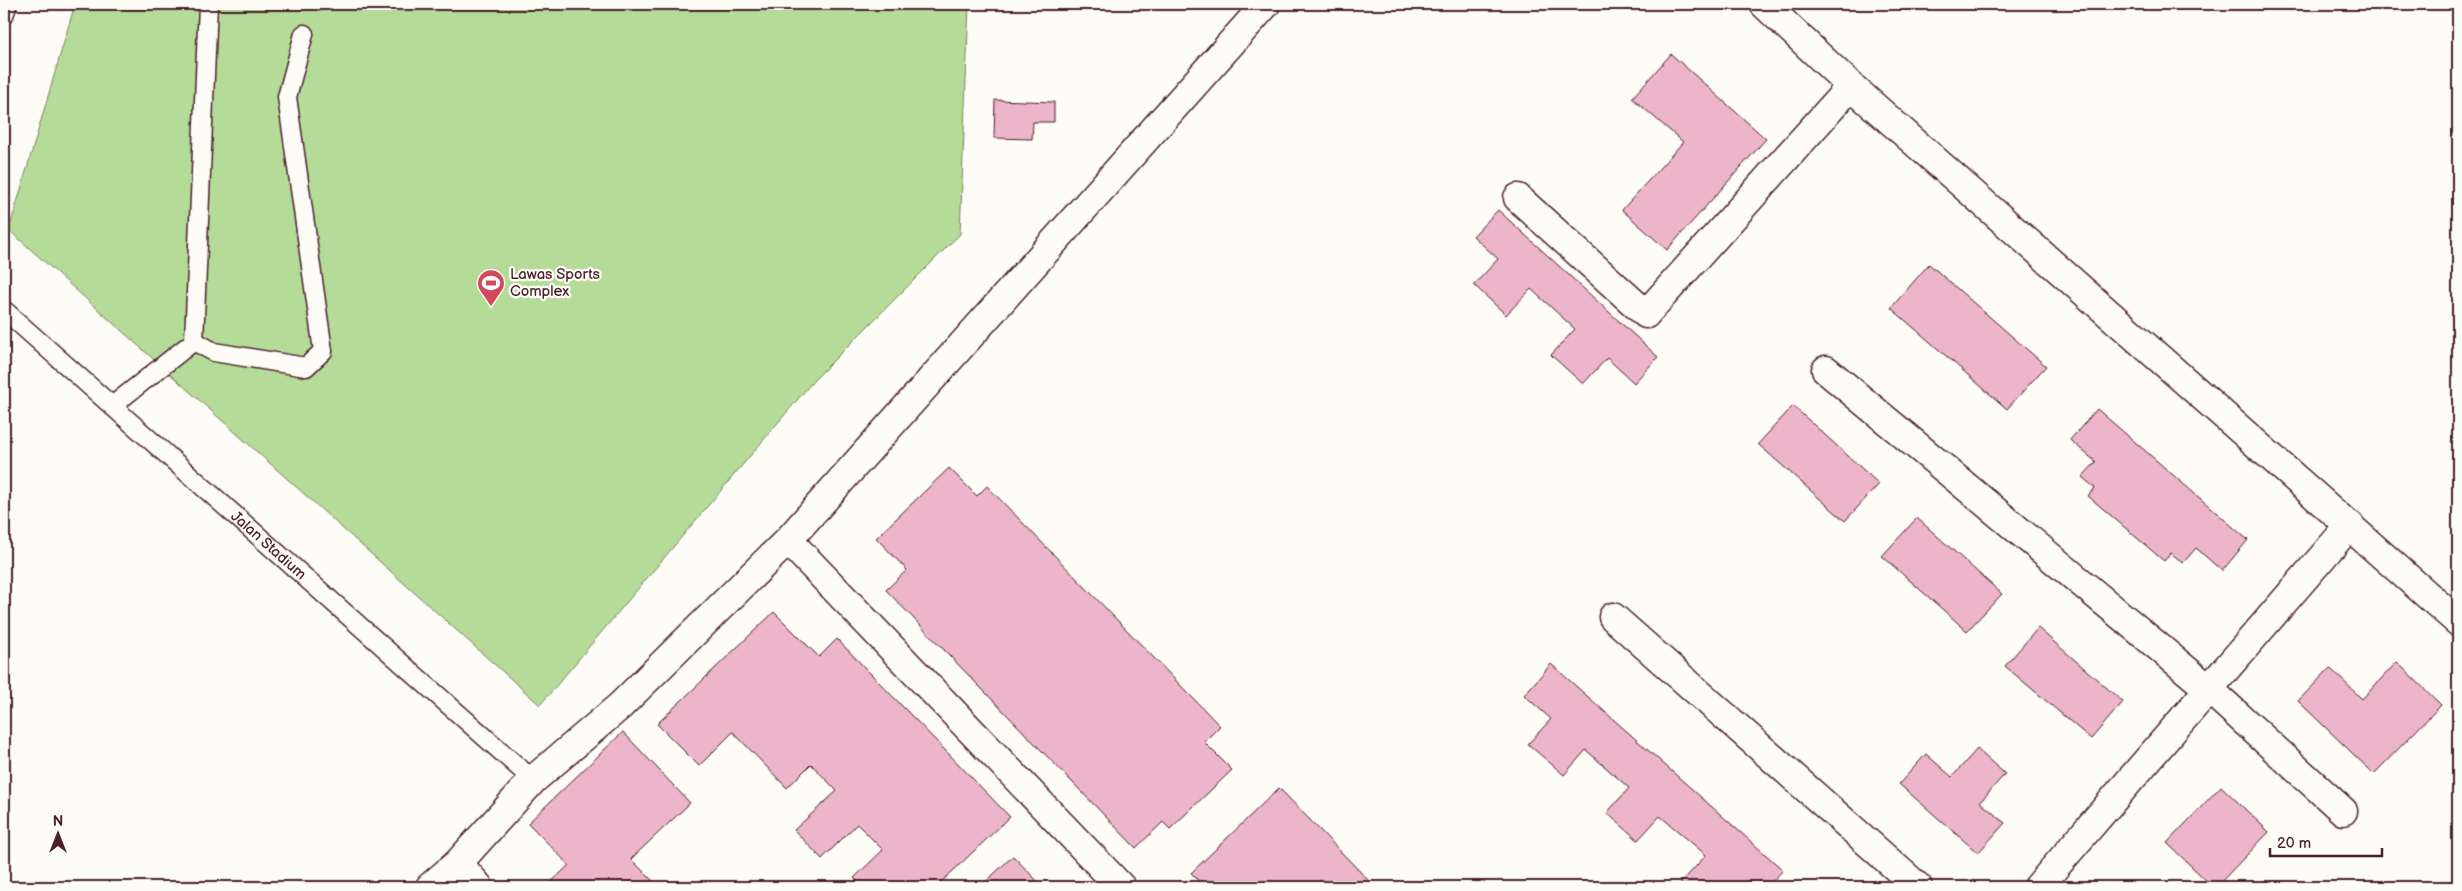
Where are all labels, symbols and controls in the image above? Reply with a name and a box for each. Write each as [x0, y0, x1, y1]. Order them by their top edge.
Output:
place label: Lawas Sports Complex [510, 265, 601, 301]
sports icon: Lawas Sports Complex [476, 268, 506, 307]
street label: Jalan Stadium [227, 507, 310, 584]
north arrow [32, 808, 82, 858]
text: N [53, 813, 63, 830]
scale bar [2270, 826, 2382, 858]
text: 20 m [2277, 834, 2311, 853]

